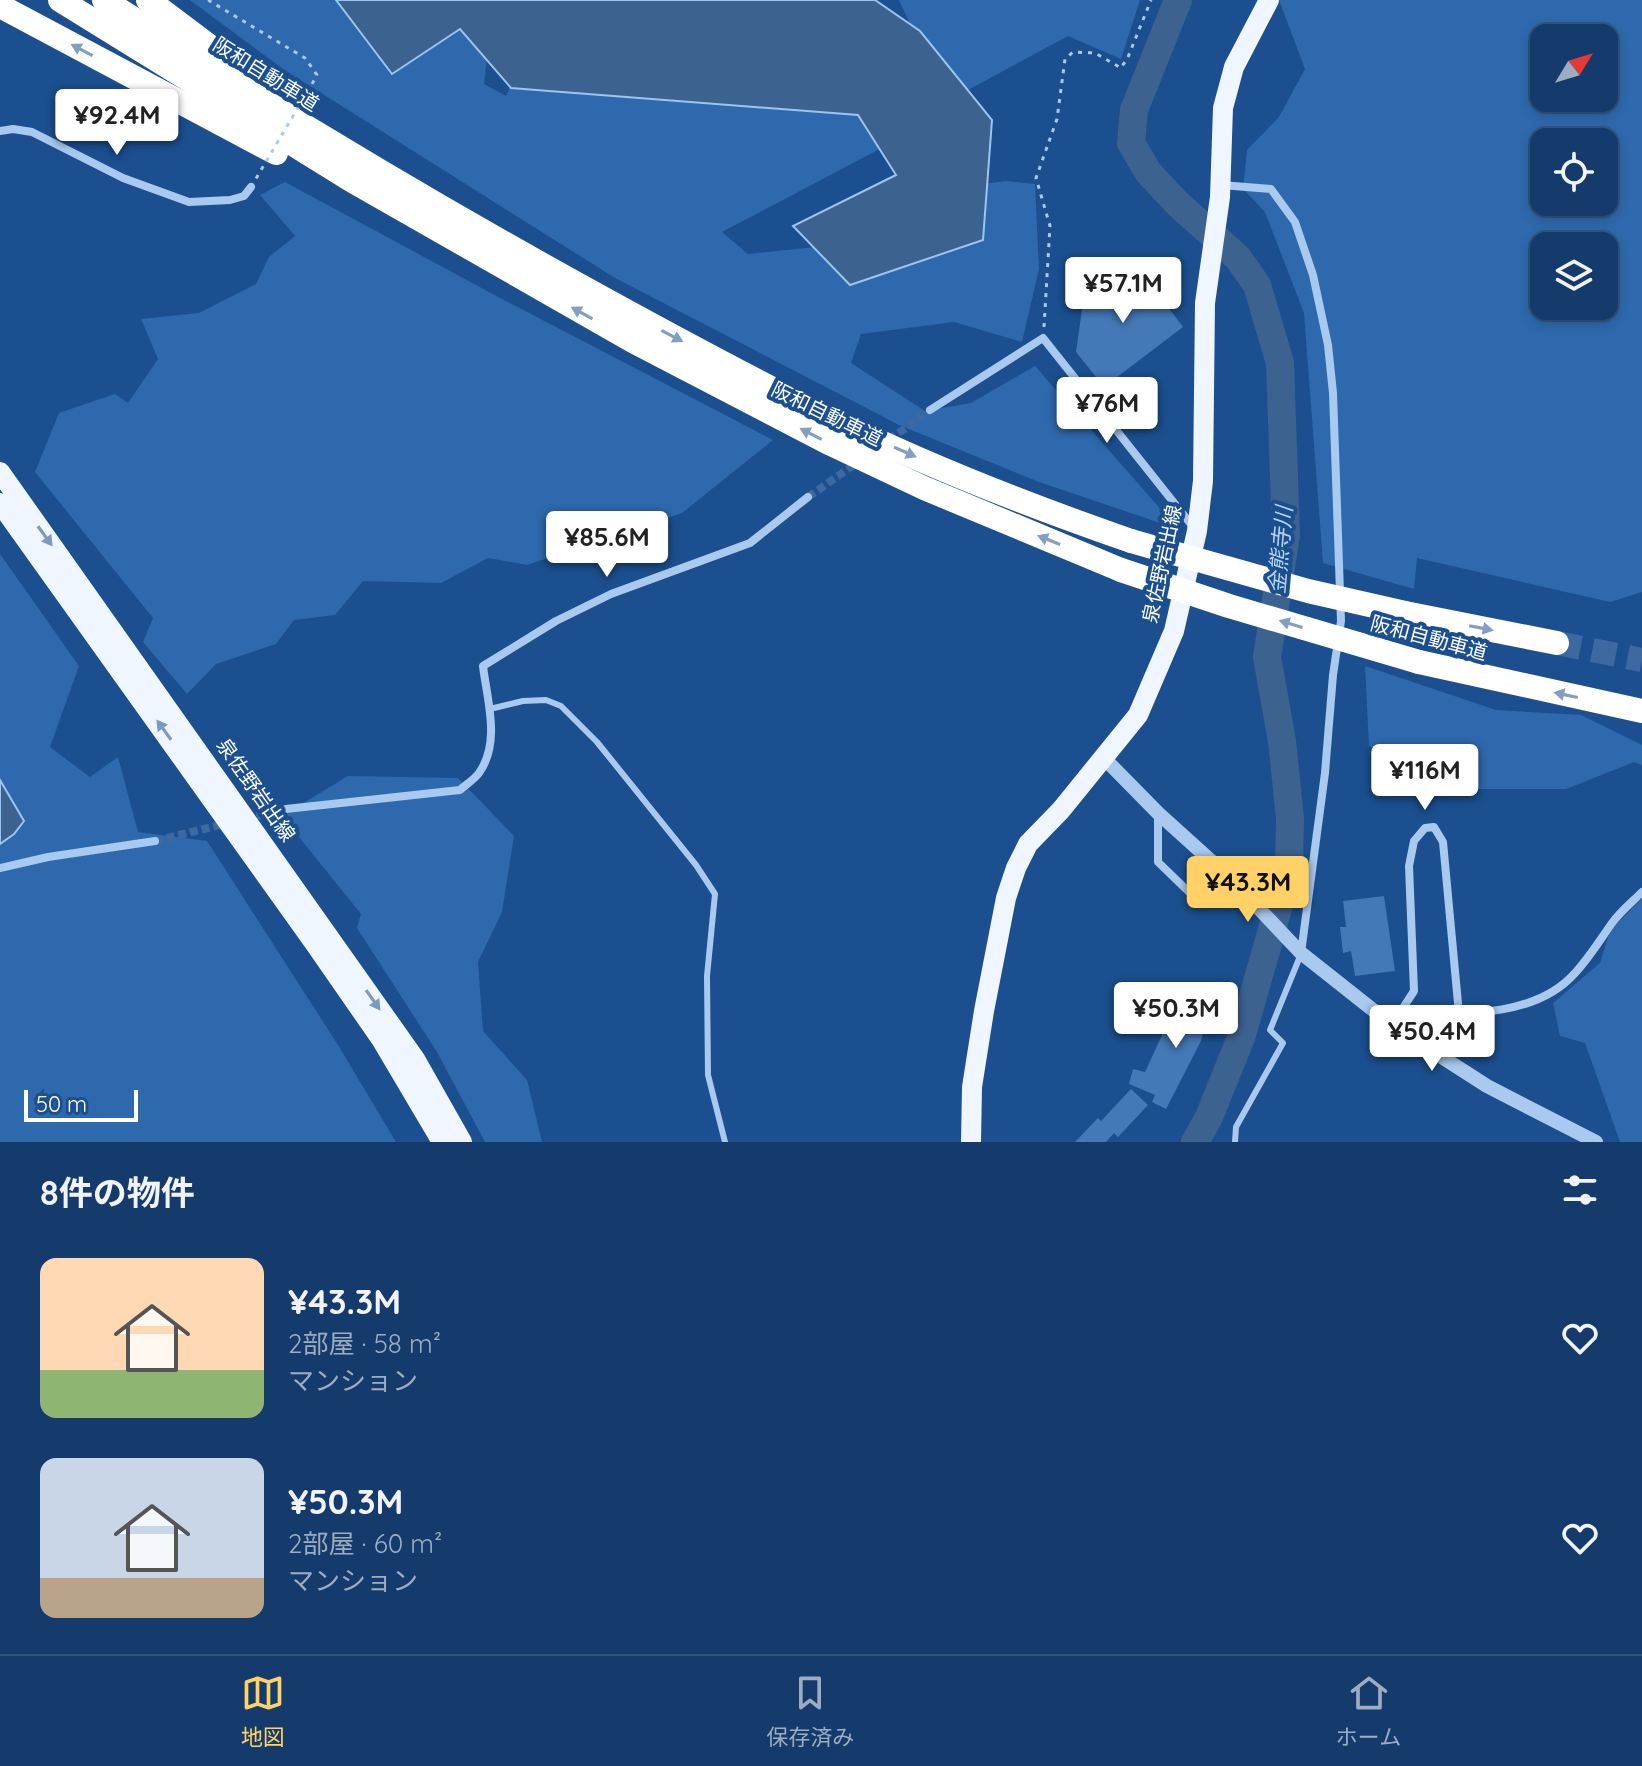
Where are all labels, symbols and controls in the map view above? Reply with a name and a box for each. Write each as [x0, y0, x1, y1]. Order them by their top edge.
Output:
north arrow [1530, 24, 1618, 112]
map controls [1530, 24, 1618, 320]
street label: 阪和自動車道 [209, 31, 324, 116]
one-way arrow [71, 44, 93, 58]
pin: ¥92.4M [52, 89, 182, 157]
text: ¥92.4M [73, 98, 161, 131]
button: locate [1530, 128, 1618, 216]
button: layers [1530, 232, 1618, 320]
pin: ¥57.1M [1058, 257, 1188, 325]
text: ¥57.1M [1083, 266, 1163, 299]
one-way arrow [570, 306, 593, 319]
one-way arrow [661, 329, 683, 343]
street label: 阪和自動車道 [768, 376, 887, 451]
pin: ¥76M [1060, 377, 1154, 445]
text: ¥76M [1075, 386, 1139, 419]
one-way arrow [800, 427, 823, 441]
one-way arrow [893, 446, 916, 459]
street label: 泉佐野岩出線 [1137, 503, 1186, 625]
water label: 金熊寺川 [1262, 503, 1298, 595]
pin: ¥85.6M [542, 511, 672, 579]
text: ¥85.6M [564, 520, 650, 553]
one-way arrow [37, 525, 53, 546]
one-way arrow [1037, 534, 1060, 547]
street label: 阪和自動車道 [1368, 610, 1490, 665]
one-way arrow [1278, 617, 1302, 630]
one-way arrow [1469, 622, 1494, 634]
one-way arrow [1553, 688, 1578, 701]
one-way arrow [156, 719, 172, 740]
street label: 泉佐野岩出線 [212, 733, 301, 846]
pin: ¥116M [1369, 744, 1481, 812]
text: ¥116M [1389, 753, 1461, 786]
pin: ¥43.3M [1183, 856, 1313, 924]
text: ¥43.3M [1205, 865, 1291, 898]
pin: ¥50.3M [1111, 982, 1241, 1050]
one-way arrow [365, 989, 380, 1010]
text: ¥50.3M [1132, 991, 1220, 1024]
pin: ¥50.4M [1367, 1005, 1497, 1073]
text: ¥50.4M [1388, 1014, 1476, 1047]
scale bar [24, 1086, 138, 1122]
text: 50 m [36, 1090, 87, 1118]
icon: filters [1558, 1168, 1602, 1212]
text: 8件の物件 [40, 1171, 195, 1214]
text: ¥43.3M [288, 1280, 401, 1323]
icon: home [104, 1290, 200, 1386]
icon: heart [1558, 1316, 1602, 1360]
text: 2部屋 · 58 m² [288, 1327, 441, 1360]
text: マンション [288, 1364, 418, 1397]
text: ¥50.3M [288, 1480, 403, 1523]
icon: home [104, 1490, 200, 1586]
icon: heart [1558, 1516, 1602, 1560]
text: 2部屋 · 60 m² [288, 1527, 442, 1560]
text: マンション [288, 1564, 418, 1597]
tab: 地図 [241, 1671, 285, 1751]
tab: 保存済み [766, 1671, 854, 1751]
tab: ホーム [1336, 1671, 1401, 1751]

